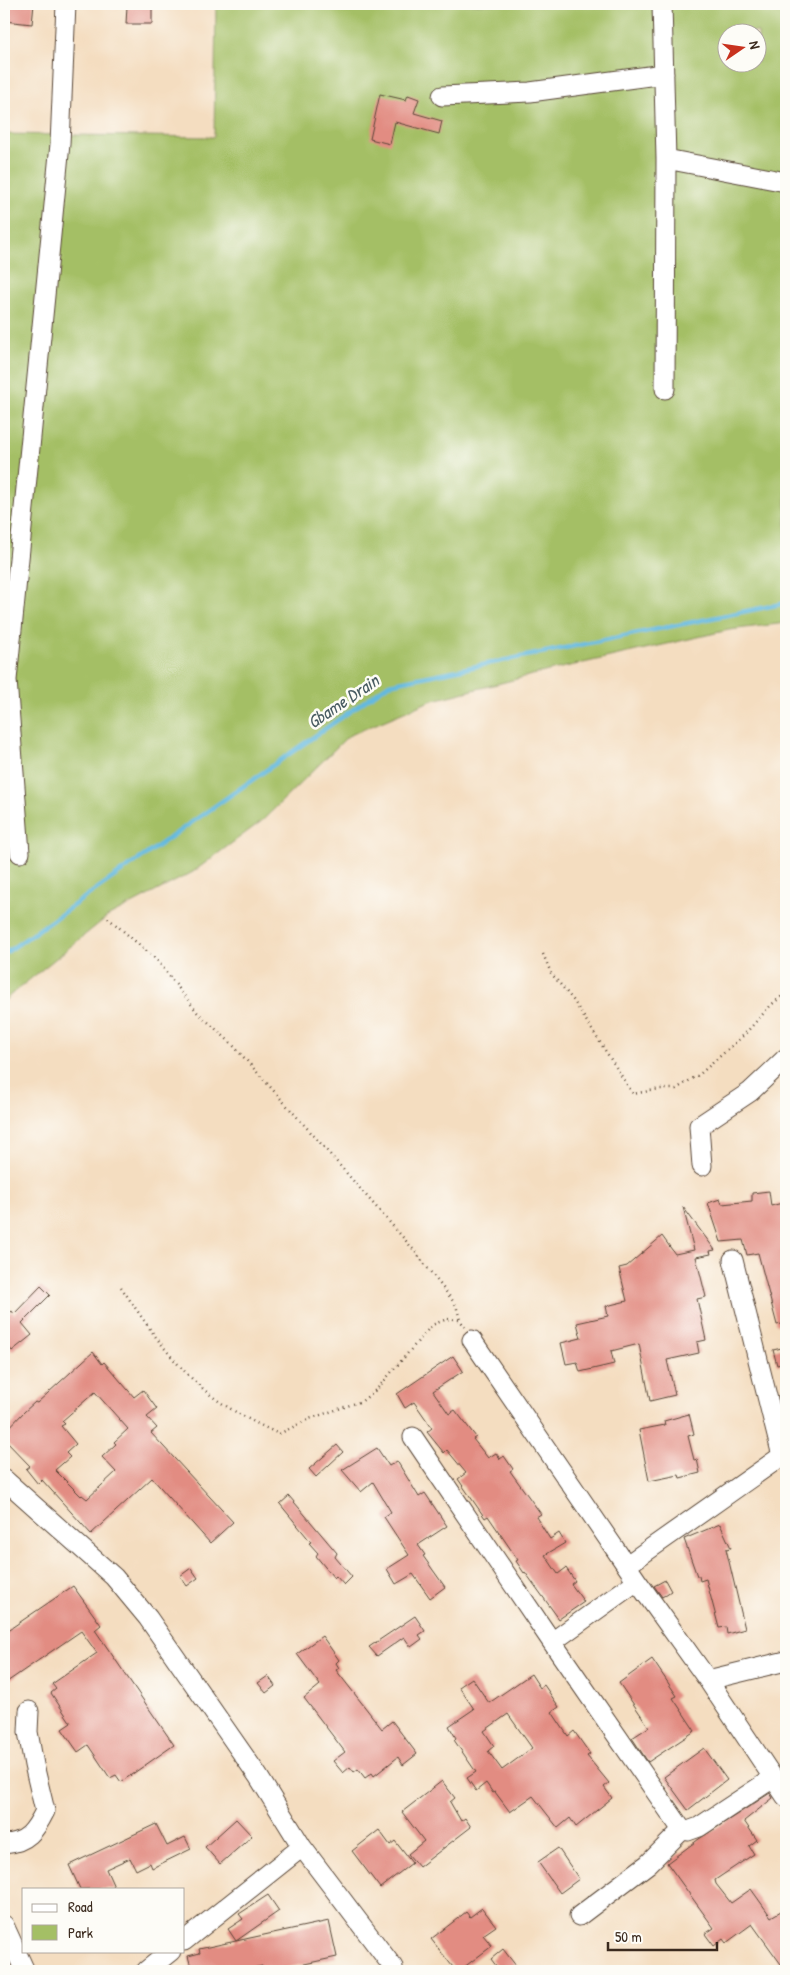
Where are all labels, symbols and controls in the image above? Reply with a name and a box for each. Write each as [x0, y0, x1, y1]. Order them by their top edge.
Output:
north arrow [718, 22, 768, 72]
text: N [745, 39, 765, 51]
water label: Gbame Drain [302, 667, 385, 734]
legend [22, 1888, 185, 1952]
text: Road [68, 1896, 93, 1917]
scale bar [608, 1920, 716, 1952]
text: Park [68, 1922, 93, 1943]
text: 50 m [615, 1926, 642, 1947]

